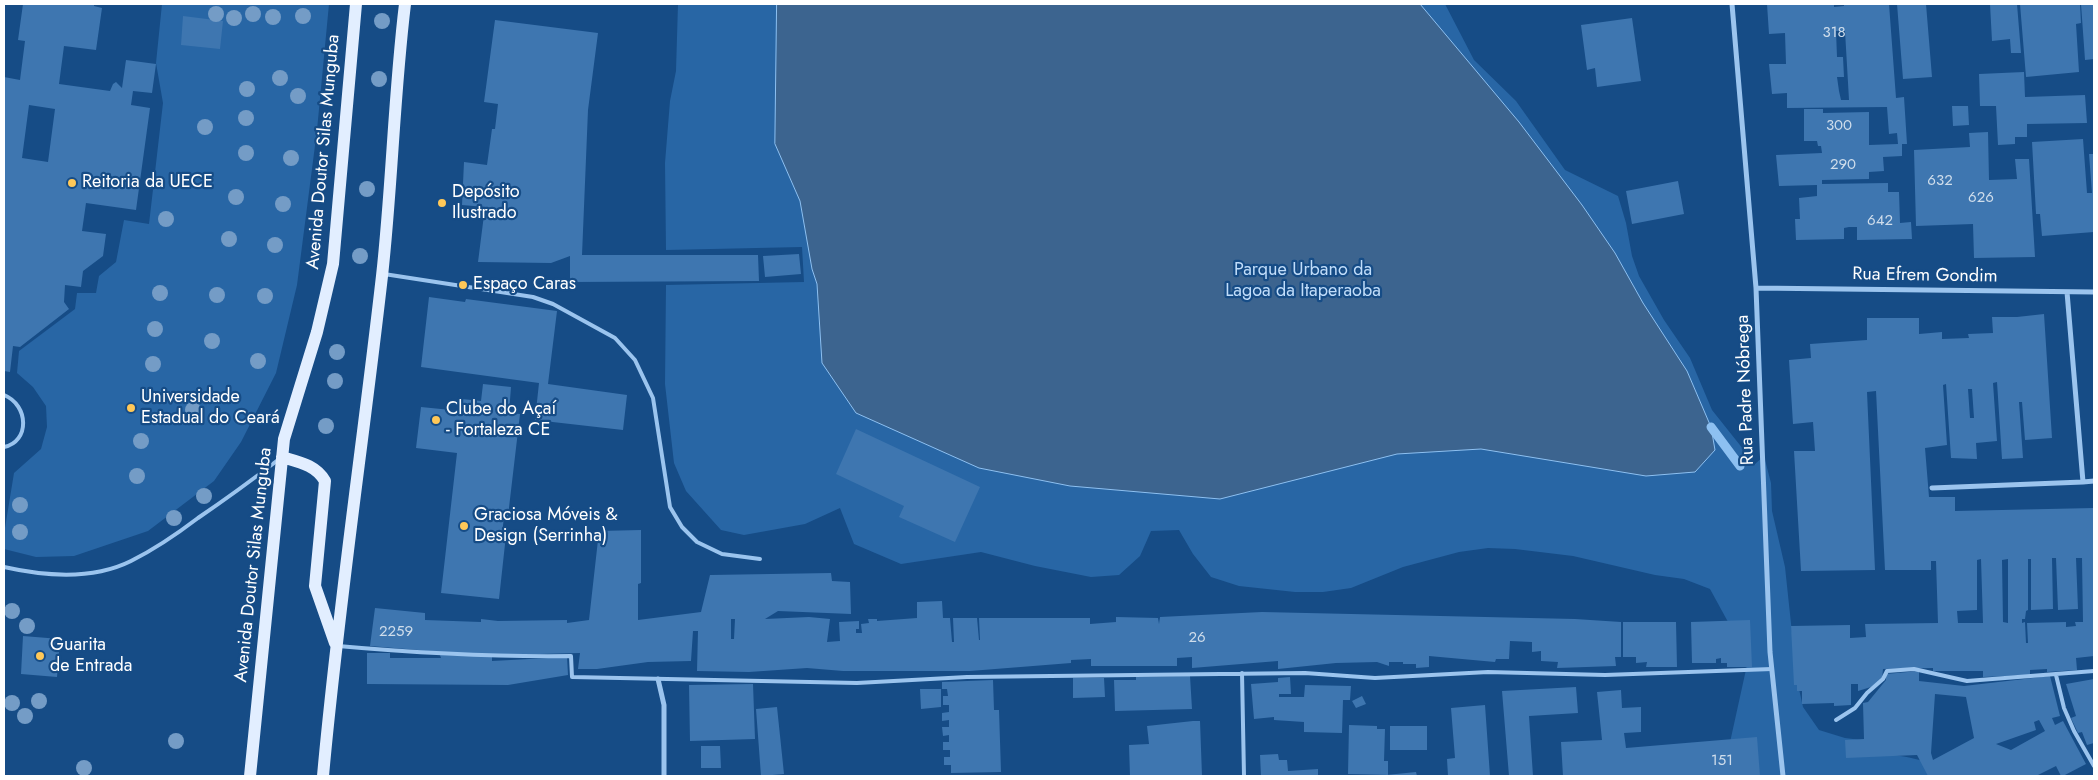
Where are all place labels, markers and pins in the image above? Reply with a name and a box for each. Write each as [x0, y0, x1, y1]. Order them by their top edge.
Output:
place label: Reitoria da UECE [82, 172, 213, 194]
marker: Reitoria da UECE [66, 177, 78, 189]
place label: Depósito Ilustrado [452, 182, 520, 224]
marker: Depósito Ilustrado [436, 197, 448, 209]
place label: Espaço Caras [473, 274, 576, 296]
marker: Espaço Caras [457, 279, 469, 291]
place label: Universidade Estadual do Ceará [141, 387, 280, 429]
place label: Clube do Açaí - Fortaleza CE [446, 399, 556, 442]
marker: Universidade Estadual do Ceará [125, 402, 137, 414]
marker: Clube do Açaí - Fortaleza CE [430, 414, 442, 426]
place label: Graciosa Móveis & Design (Serrinha) [474, 505, 618, 548]
marker: Graciosa Móveis & Design (Serrinha) [458, 520, 470, 532]
place label: Guarita de Entrada [50, 635, 132, 678]
marker: Guarita de Entrada [34, 650, 46, 662]

